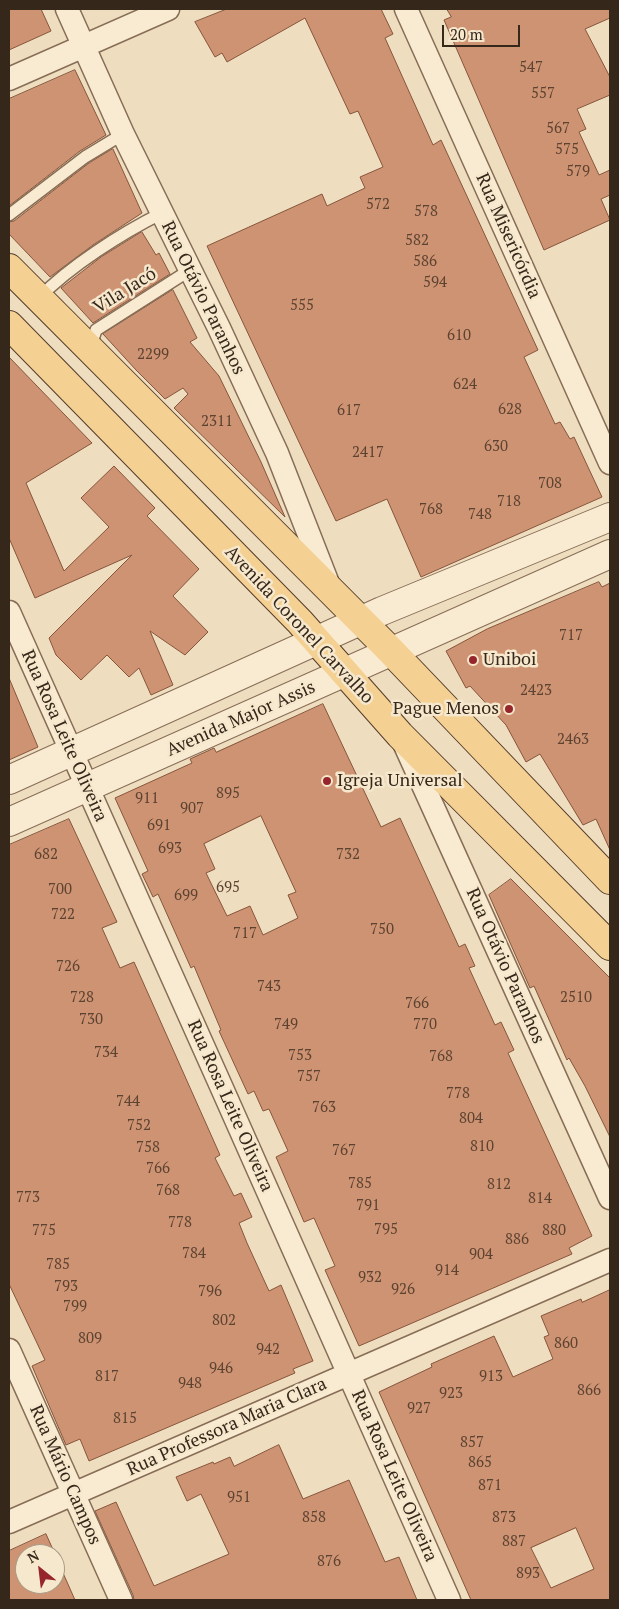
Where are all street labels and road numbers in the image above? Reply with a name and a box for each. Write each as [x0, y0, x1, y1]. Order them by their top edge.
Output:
street label: Rua Misericórdia [471, 170, 545, 302]
street label: Rua Otávio Paranhos [156, 218, 250, 378]
street label: Vila Jacó [90, 263, 160, 319]
street label: Avenida Coronel Carvalho [220, 542, 378, 708]
street label: Rua Rosa Leite Oliveira [16, 647, 112, 825]
street label: Avenida Major Assis [163, 676, 319, 762]
street label: Rua Otávio Paranhos [461, 885, 549, 1047]
street label: Rua Rosa Leite Oliveira [182, 1017, 278, 1195]
street label: Rua Professora Maria Clara [124, 1373, 330, 1481]
street label: Rua Rosa Leite Oliveira [346, 1387, 442, 1565]
street label: Rua Mário Campos [24, 1402, 106, 1548]

